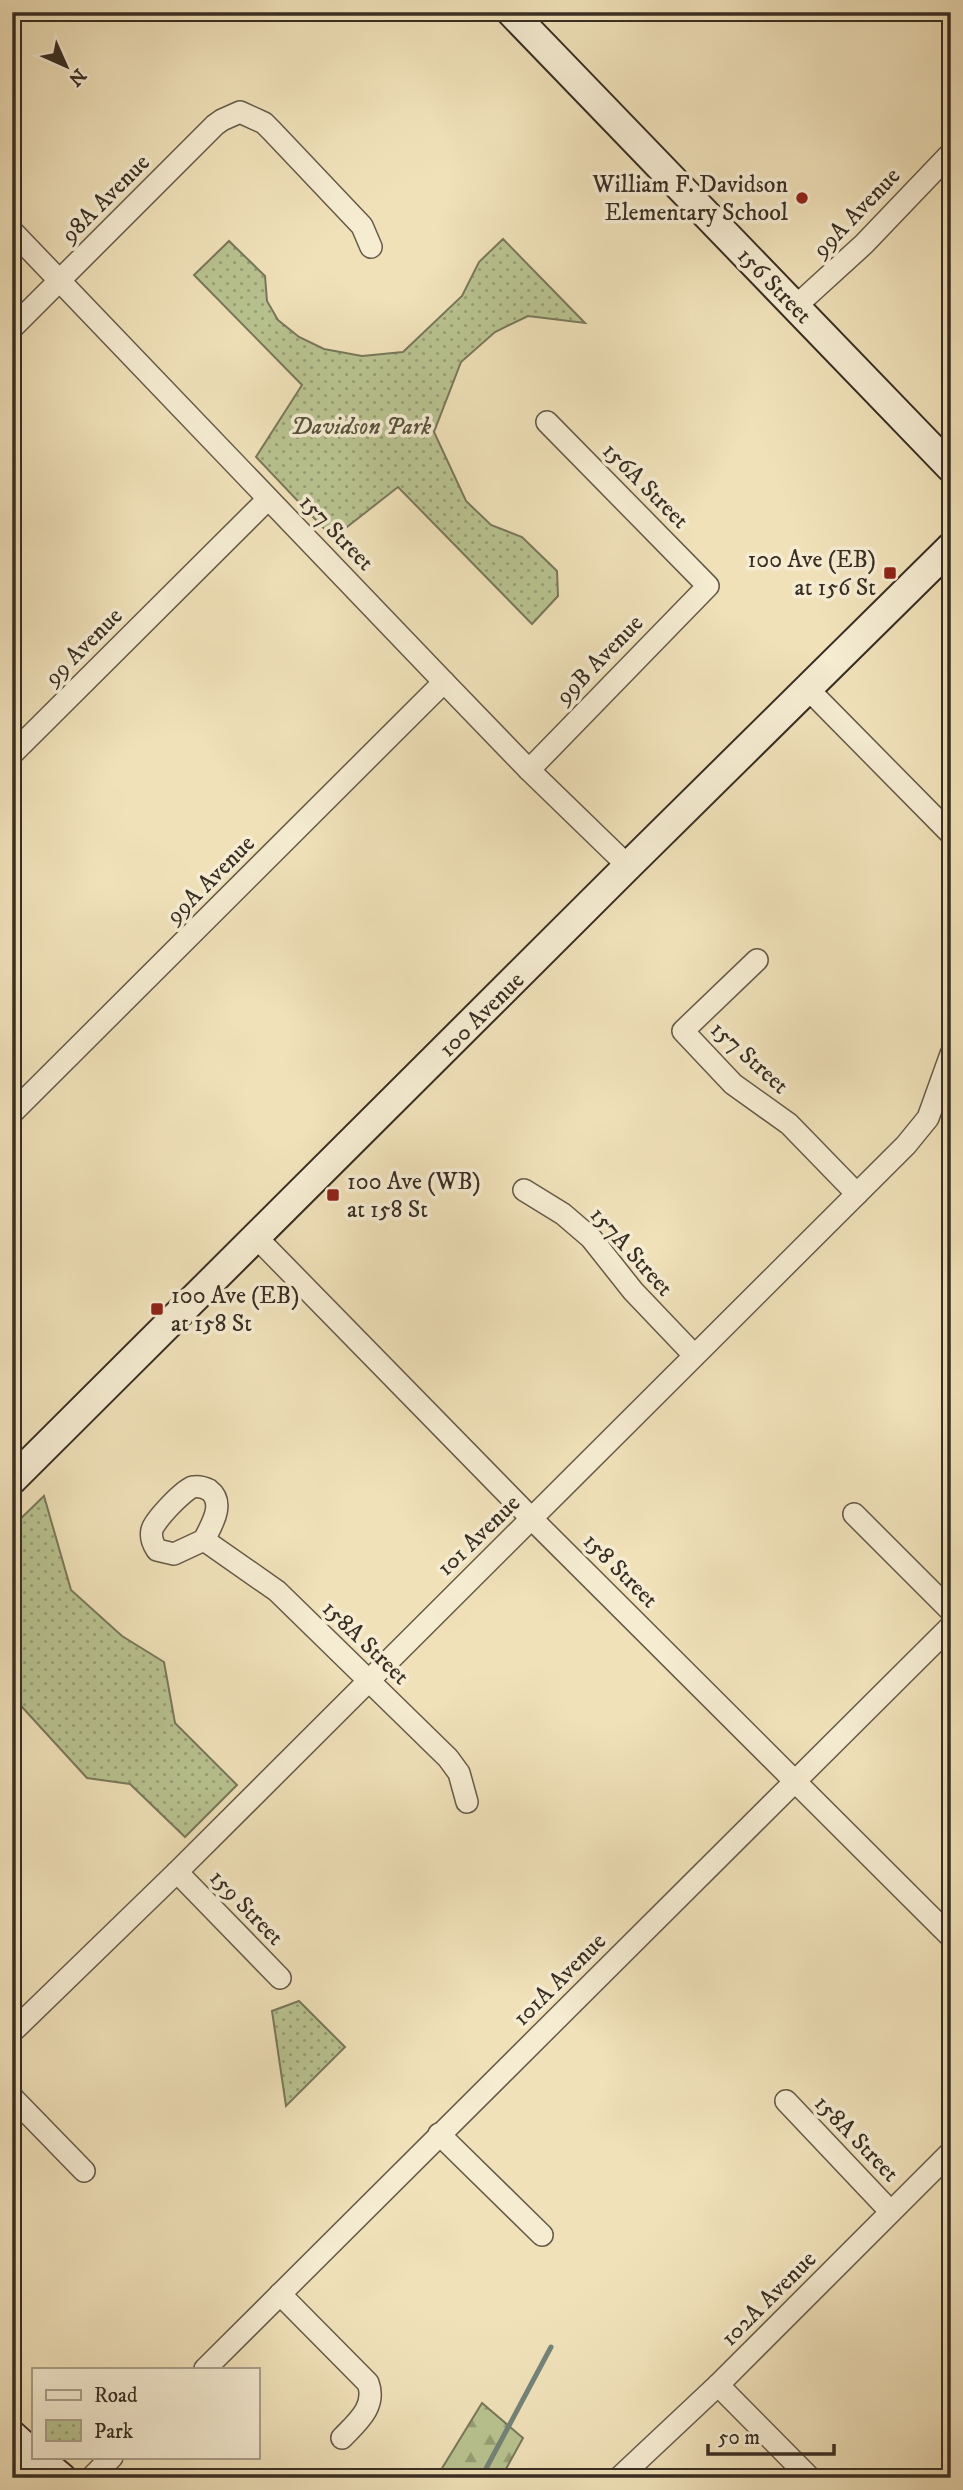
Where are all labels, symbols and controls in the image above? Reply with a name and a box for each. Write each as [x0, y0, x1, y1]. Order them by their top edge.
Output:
north arrow [32, 32, 102, 102]
text: N [63, 63, 91, 91]
street label: 98A Avenue [54, 148, 157, 250]
street label: 99A Avenue [806, 161, 907, 265]
place label: William F. Davidson Elementary School [592, 170, 789, 228]
marker: William F. Davidson Elementary School [794, 190, 810, 206]
street label: 156 Street [730, 241, 818, 331]
park label: Davidson Park [291, 412, 431, 442]
street label: 156A Street [596, 436, 695, 536]
street label: 157 Street [292, 488, 380, 578]
place label: 100 Ave (EB) at 156 St [748, 545, 876, 603]
marker: 100 Ave (EB) at 156 St [882, 565, 898, 581]
street label: 99 Avenue [38, 601, 129, 693]
street label: 99B Avenue [549, 608, 650, 712]
street label: 99A Avenue [159, 829, 262, 931]
street label: 100 Avenue [433, 966, 531, 1064]
street label: 157 Street [704, 1015, 795, 1101]
place label: 100 Ave (WB) at 158 St [347, 1167, 481, 1225]
marker: 100 Ave (WB) at 158 St [325, 1187, 341, 1203]
street label: 157A Street [583, 1201, 680, 1303]
place label: 100 Ave (EB) at 158 St [171, 1281, 299, 1339]
marker: 100 Ave (EB) at 158 St [149, 1301, 165, 1317]
street label: 101 Avenue [431, 1489, 527, 1583]
street label: 158 Street [576, 1527, 665, 1615]
street label: 158A Street [315, 1594, 415, 1692]
street label: 159 Street [203, 1863, 290, 1952]
street label: 101A Avenue [507, 1927, 613, 2033]
street label: 158A Street [807, 2089, 905, 2189]
street label: 102A Avenue [715, 2245, 823, 2353]
legend [32, 2368, 259, 2458]
text: Road [94, 2383, 138, 2409]
scale bar [708, 2413, 834, 2457]
text: Park [94, 2419, 134, 2445]
text: 50 m [718, 2425, 760, 2451]

